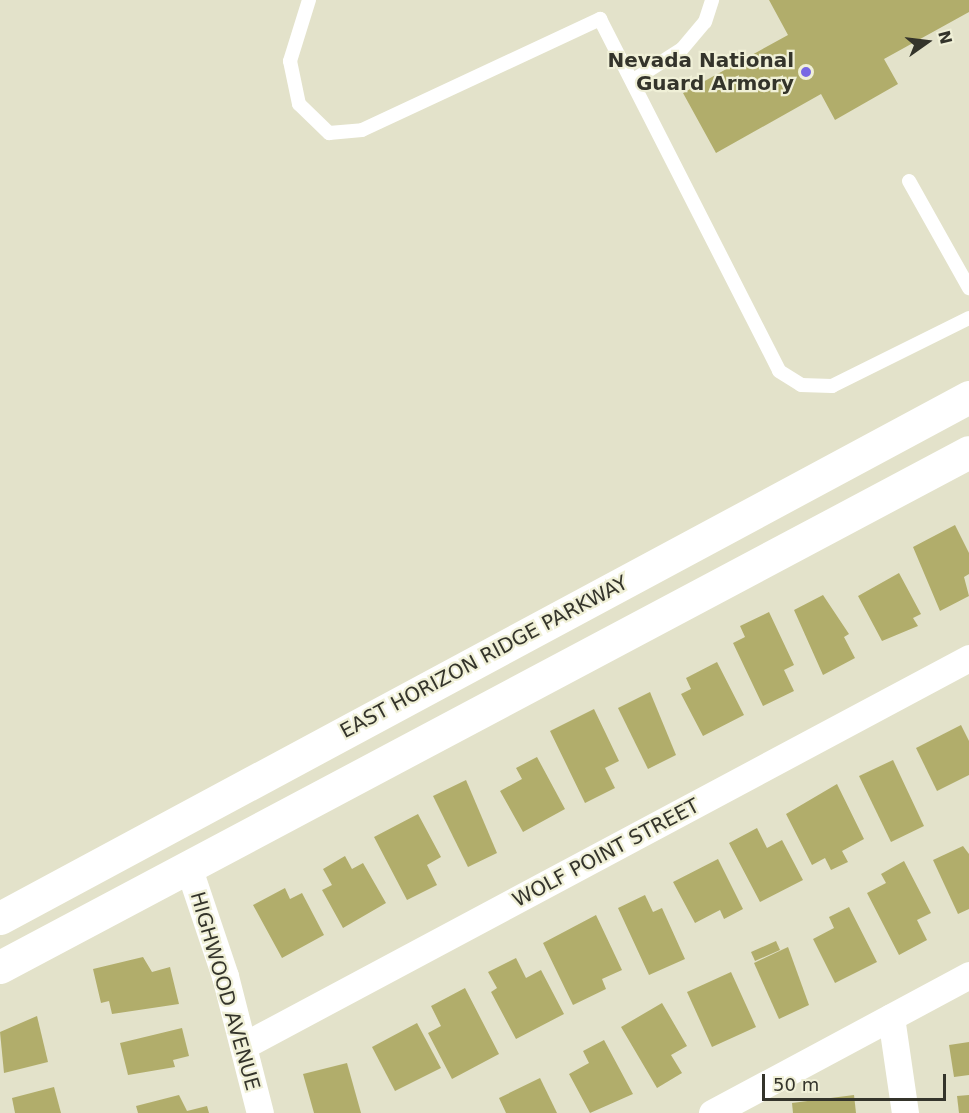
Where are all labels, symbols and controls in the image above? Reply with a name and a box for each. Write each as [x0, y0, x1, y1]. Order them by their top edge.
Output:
north arrow [897, 12, 957, 72]
text: N [934, 29, 956, 46]
place label: Nevada National Guard Armory [607, 48, 794, 95]
marker: Nevada National Guard Armory [799, 65, 813, 79]
street label: EAST HORIZON RIDGE PARKWAY [336, 571, 632, 743]
street label: WOLF POINT STREET [509, 794, 703, 912]
street label: HIGHWOOD AVENUE [185, 889, 265, 1093]
scale bar [765, 1062, 950, 1100]
text: 50 m [773, 1074, 819, 1095]

